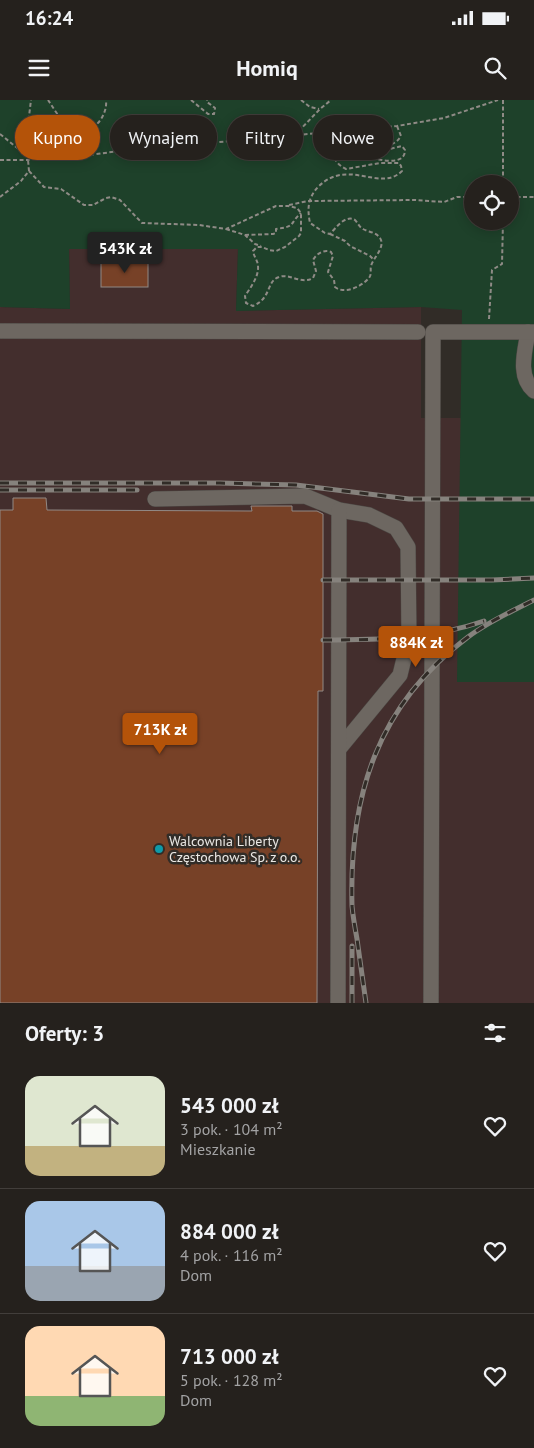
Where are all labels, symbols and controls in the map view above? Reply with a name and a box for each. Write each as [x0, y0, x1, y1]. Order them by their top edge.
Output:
text: 16:24 [25, 6, 73, 30]
icon: menu [25, 54, 53, 82]
text: Homiq [236, 54, 298, 82]
icon: search [481, 54, 509, 82]
chip: Kupno [15, 115, 100, 160]
chip: Wynajem [110, 115, 217, 160]
chip: Filtry [227, 115, 303, 160]
chip: Nowe [313, 115, 393, 160]
map controls [464, 175, 519, 230]
button: locate [464, 175, 519, 230]
pin: 543K zł [79, 232, 171, 274]
text: 543K zł [98, 238, 152, 258]
pin: 884K zł [370, 626, 462, 668]
text: 884K zł [389, 632, 443, 652]
pin: 713K zł [114, 712, 206, 755]
text: 713K zł [133, 719, 187, 739]
place label: Walcownia Liberty Częstochowa Sp. z o.o. [169, 832, 300, 866]
marker: Walcownia Liberty Częstochowa Sp. z o.o. [153, 843, 165, 855]
icon: filters [481, 1019, 509, 1047]
text: Oferty: 3 [25, 1020, 104, 1047]
text: 543 000 zł [180, 1092, 278, 1119]
icon: home [65, 1096, 125, 1156]
icon: heart [481, 1112, 509, 1140]
text: 3 pok. · 104 m² [180, 1119, 283, 1139]
text: Mieszkanie [180, 1139, 256, 1159]
text: 884 000 zł [180, 1218, 278, 1245]
icon: home [65, 1221, 125, 1281]
icon: heart [481, 1237, 509, 1265]
text: 4 pok. · 116 m² [180, 1245, 283, 1265]
text: Dom [180, 1265, 212, 1285]
text: 713 000 zł [180, 1343, 278, 1370]
icon: home [65, 1346, 125, 1406]
icon: heart [481, 1362, 509, 1390]
text: 5 pok. · 128 m² [180, 1370, 283, 1390]
text: Dom [180, 1390, 212, 1410]

